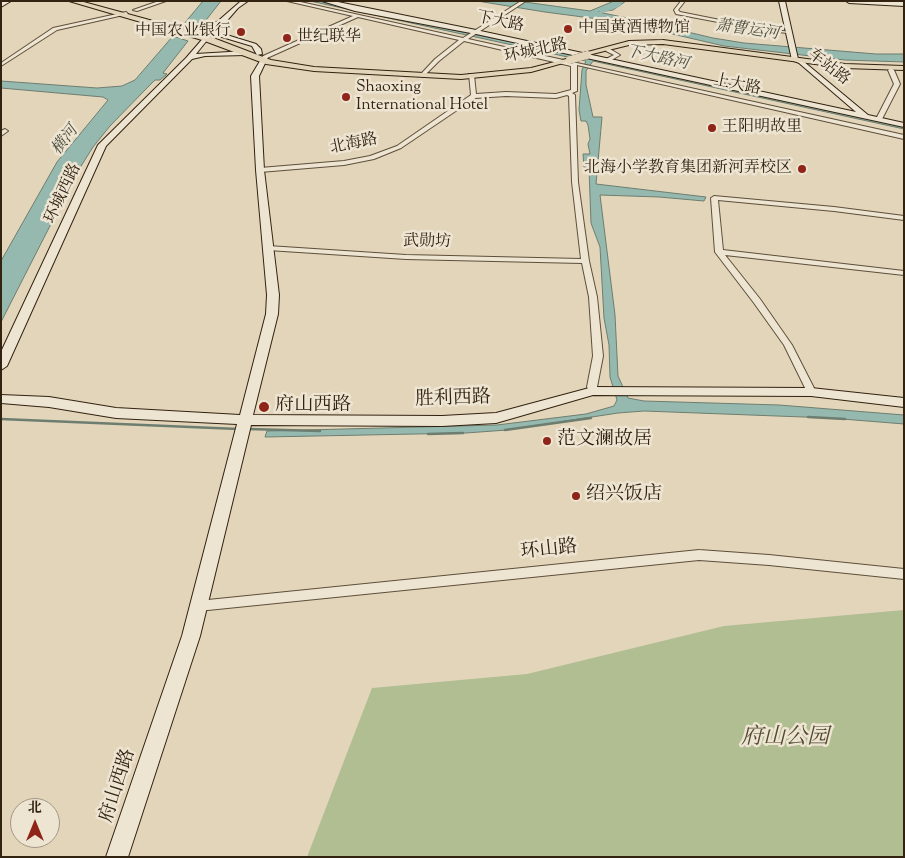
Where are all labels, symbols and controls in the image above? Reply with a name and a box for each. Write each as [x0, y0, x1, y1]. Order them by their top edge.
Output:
street label: 下大路 [475, 9, 525, 37]
water label: 萧曹运河 [714, 17, 780, 45]
place label: 中国黄酒博物馆 [578, 19, 690, 39]
place label: 中国农业银行 [135, 22, 231, 42]
marker: 中国黄酒博物馆 [562, 23, 574, 35]
marker: 中国农业银行 [235, 26, 247, 38]
place label: 世纪联华 [297, 28, 361, 48]
marker: 世纪联华 [281, 32, 293, 44]
street label: 环城北路 [503, 36, 569, 68]
water label: 下大路河 [624, 43, 690, 75]
street label: 车站路 [803, 46, 853, 90]
street label: 上大路 [712, 72, 762, 100]
place label: Shaoxing International Hotel [356, 78, 488, 116]
marker: Shaoxing International Hotel [340, 91, 352, 103]
place label: 王阳明故里 [722, 118, 802, 138]
water label: 横河 [49, 122, 83, 160]
marker: 王阳明故里 [706, 122, 718, 134]
street label: 北海路 [329, 131, 379, 159]
place label: 北海小学教育集团新河弄校区 [584, 159, 792, 179]
street label: 环城西路 [42, 161, 86, 227]
marker: 北海小学教育集团新河弄校区 [796, 163, 808, 175]
street label: 武勋坊 [403, 233, 451, 253]
street label: 胜利西路 [415, 387, 491, 413]
place label: 府山西路 [275, 396, 351, 418]
marker: 府山西路 [257, 400, 271, 414]
place label: 范文澜故居 [557, 430, 652, 452]
marker: 范文澜故居 [541, 435, 553, 447]
place label: 绍兴饭店 [586, 485, 662, 507]
marker: 绍兴饭店 [570, 490, 582, 502]
street label: 环山路 [519, 537, 579, 565]
park label: 府山公园 [741, 726, 829, 752]
street label: 府山西路 [96, 746, 142, 826]
north arrow [10, 798, 60, 848]
text: 北 [28, 799, 42, 819]

